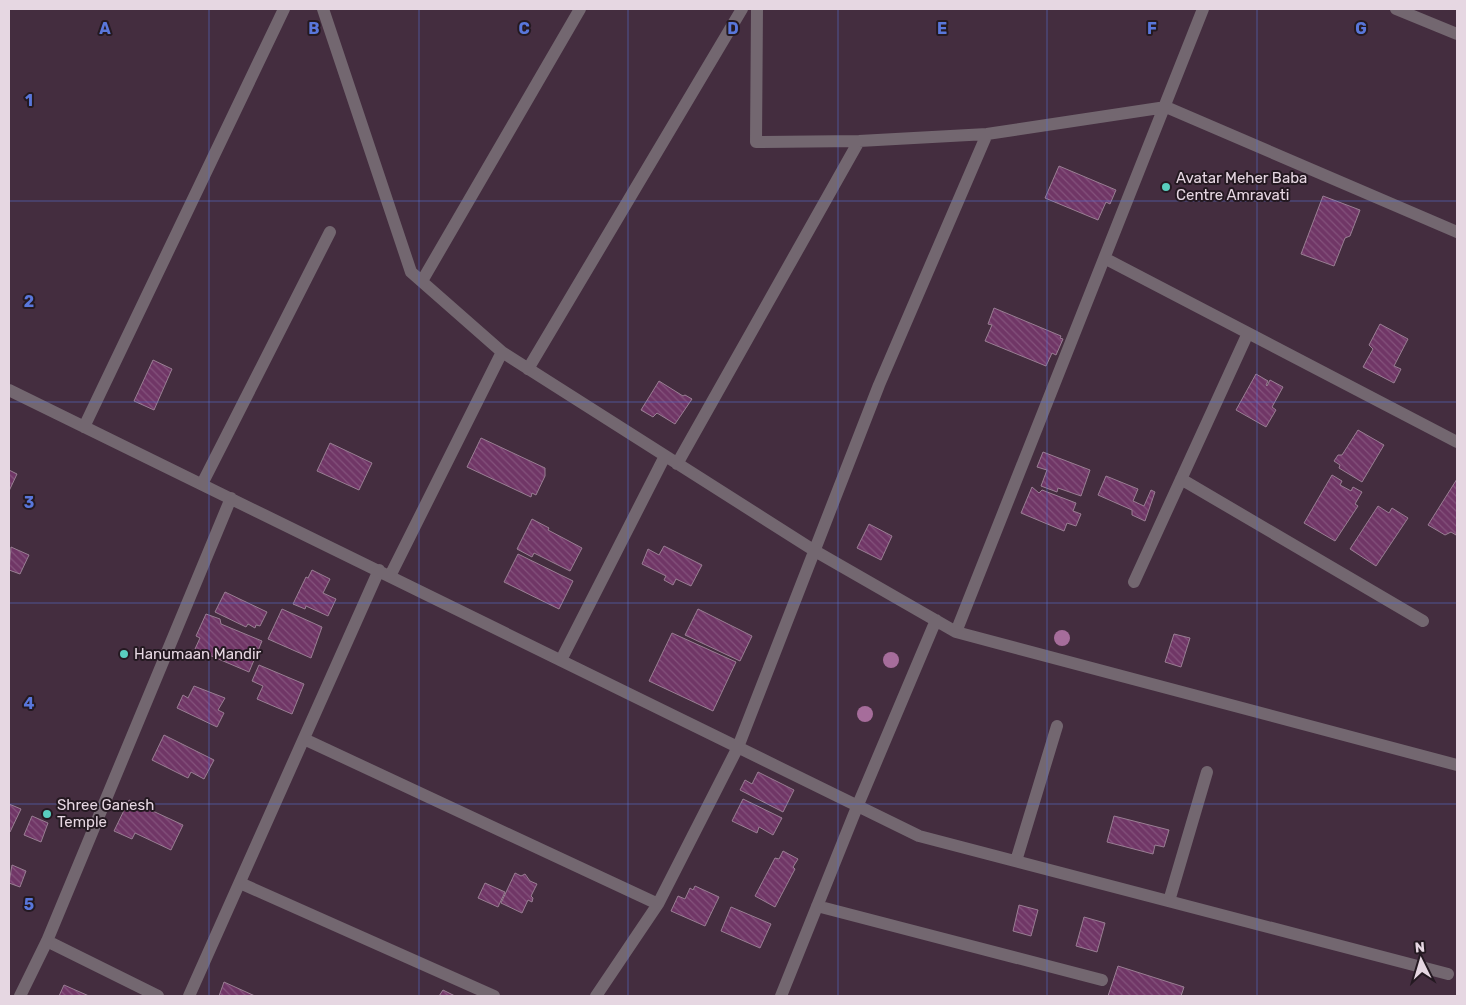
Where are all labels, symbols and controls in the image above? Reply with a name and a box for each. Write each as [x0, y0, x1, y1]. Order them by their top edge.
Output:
text: A [99, 19, 111, 38]
text: B [308, 19, 320, 38]
text: C [518, 19, 530, 38]
text: D [727, 19, 739, 38]
text: E [937, 19, 947, 38]
text: F [1147, 19, 1157, 38]
text: G [1355, 19, 1367, 38]
text: 1 [25, 91, 33, 110]
place label: Avatar Meher Baba Centre Amravati [1176, 169, 1307, 204]
marker: Avatar Meher Baba Centre Amravati [1160, 181, 1172, 193]
text: 2 [24, 292, 34, 311]
text: 3 [24, 493, 34, 512]
place label: Hanumaan Mandir [134, 645, 262, 663]
marker: Hanumaan Mandir [118, 648, 130, 660]
text: 4 [24, 694, 35, 713]
place label: Shree Ganesh Temple [57, 796, 154, 831]
marker: Shree Ganesh Temple [41, 808, 53, 820]
text: 5 [24, 895, 34, 914]
north arrow [1396, 935, 1446, 985]
text: N [1414, 939, 1426, 956]

